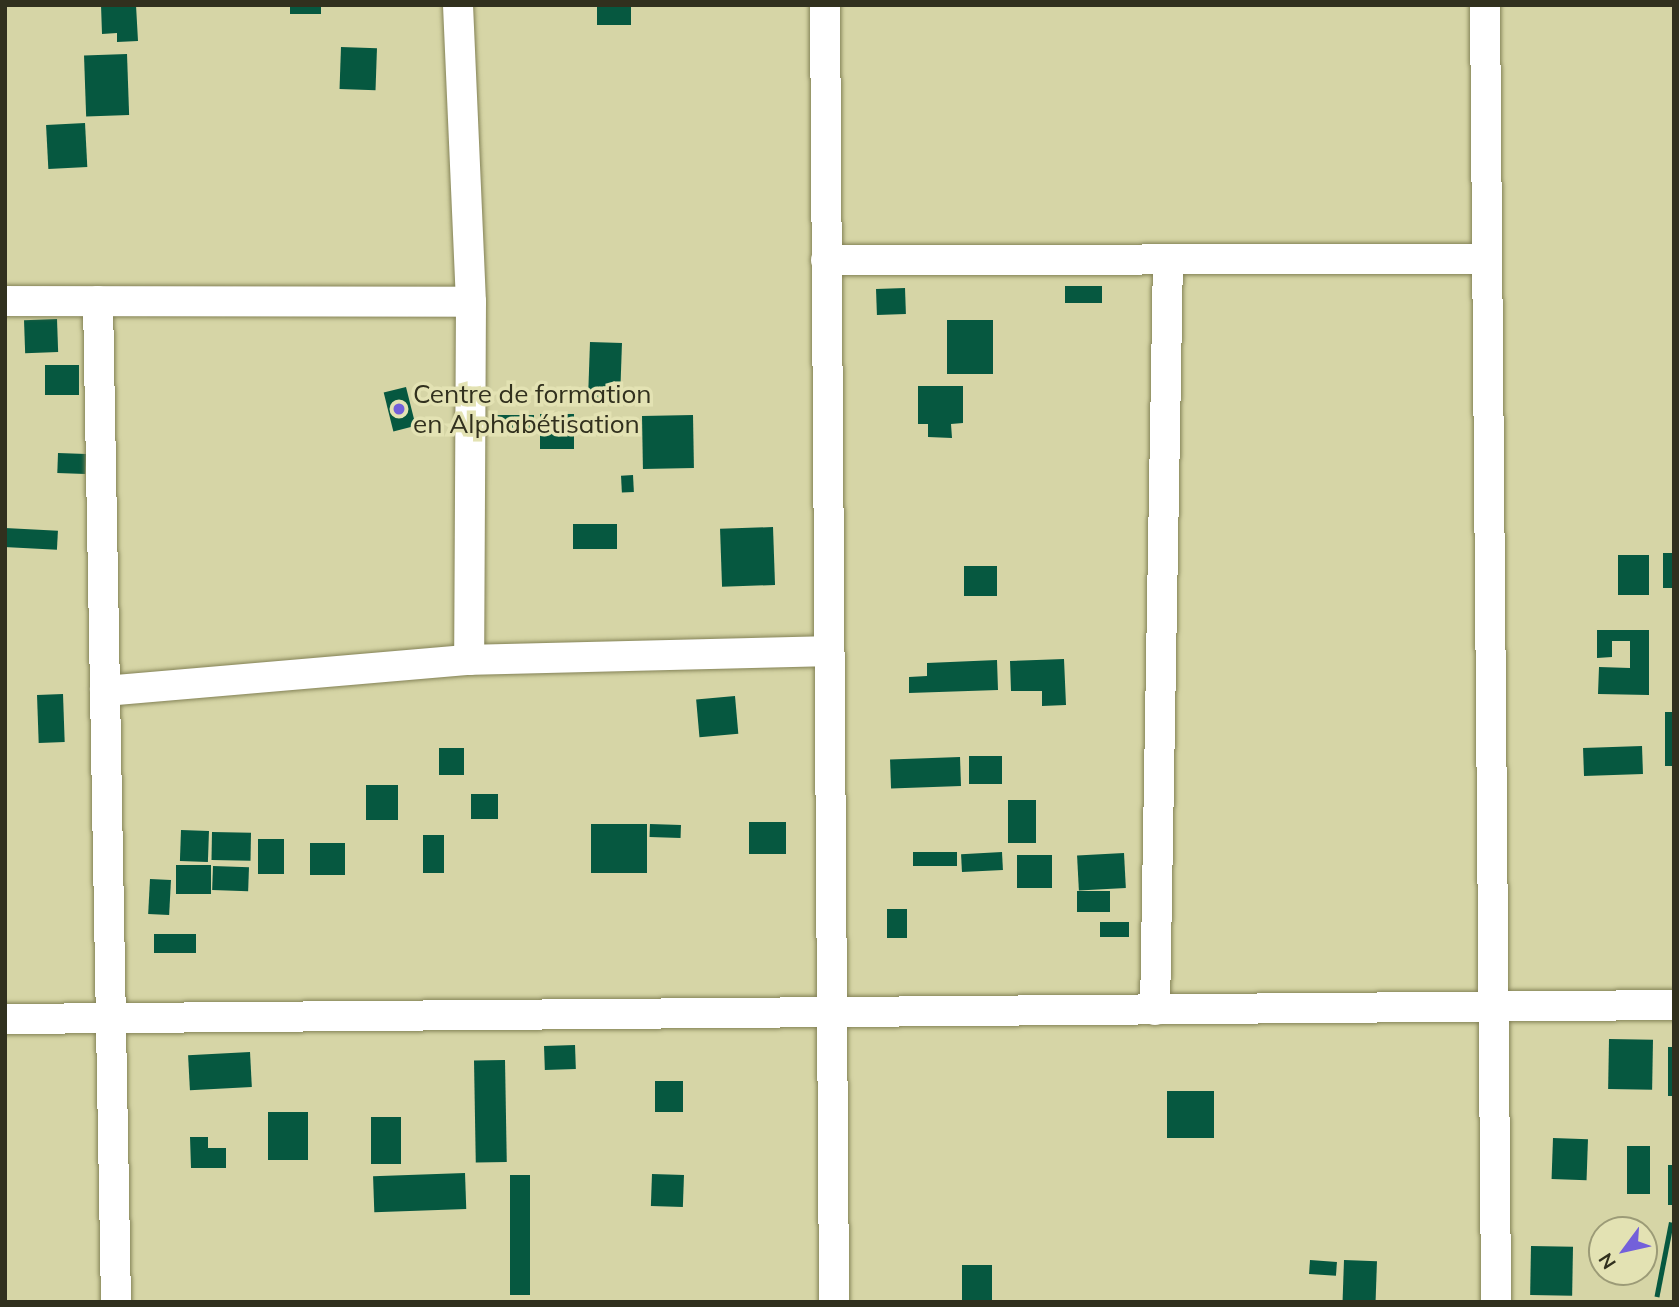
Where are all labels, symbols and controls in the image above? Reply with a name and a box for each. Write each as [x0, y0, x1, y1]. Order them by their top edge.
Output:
place label: Centre de formation en Alphabétisation [413, 378, 652, 440]
marker: Centre de formation en Alphabétisation [391, 401, 407, 417]
north arrow [1588, 1216, 1658, 1286]
text: N [1593, 1249, 1621, 1274]

